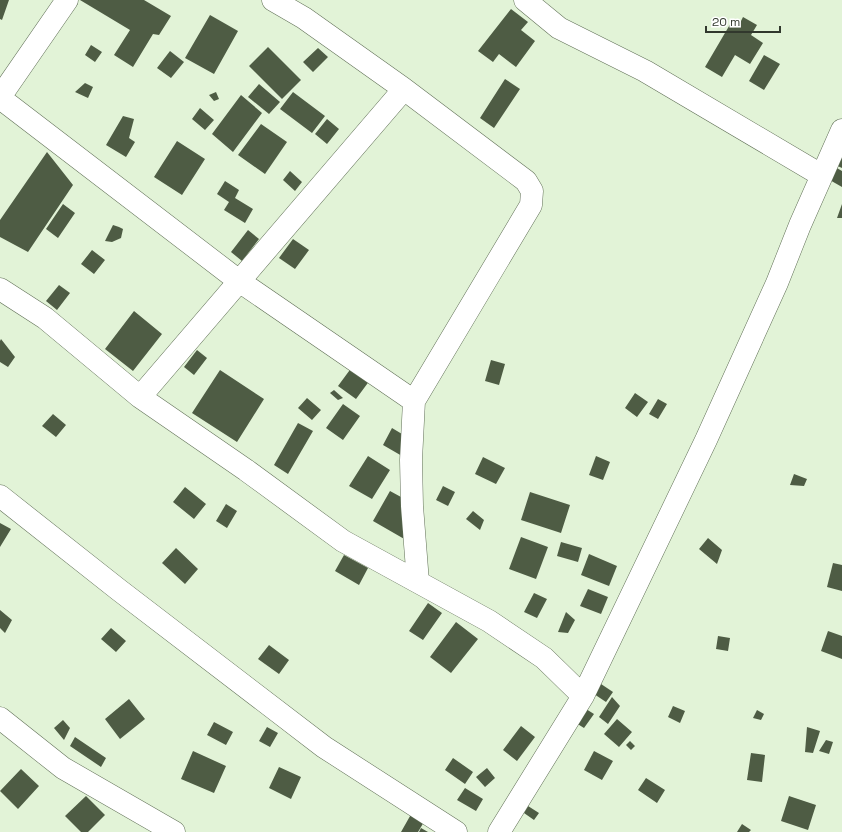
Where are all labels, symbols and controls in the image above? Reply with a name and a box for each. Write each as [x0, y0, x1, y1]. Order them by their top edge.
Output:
scale bar [706, 8, 780, 34]
text: 20 m [712, 14, 740, 30]

